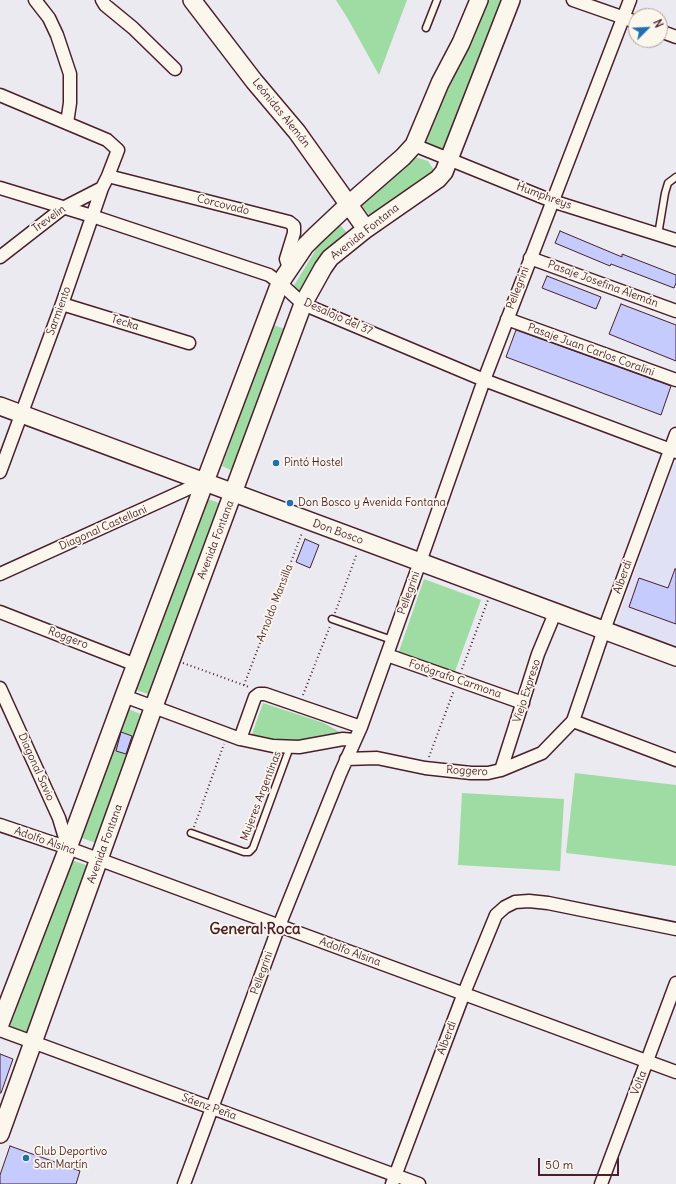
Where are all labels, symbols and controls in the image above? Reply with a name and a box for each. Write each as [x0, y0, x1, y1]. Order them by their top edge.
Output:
north arrow [628, 8, 668, 48]
text: N [650, 17, 666, 30]
street label: Leónidas Alemán [249, 76, 313, 150]
street label: Humphreys [515, 180, 573, 212]
street label: Corcovado [195, 192, 251, 218]
street label: Avenida Fontana [328, 201, 402, 263]
street label: Trevelin [30, 203, 68, 235]
street label: Pasaje Josefina Alemán [546, 258, 660, 310]
street label: Pellegrini [504, 265, 532, 311]
street label: Sarmiento [44, 285, 74, 337]
street label: Desalojo del 37 [302, 296, 374, 338]
street label: Tecka [110, 313, 140, 333]
street label: Pasaje Juan Carlos Coralini [526, 321, 656, 379]
place label: Pintó Hostel [284, 456, 343, 470]
marker: Pintó Hostel [271, 458, 281, 468]
place label: Don Bosco y Avenida Fontana [298, 496, 446, 510]
marker: Don Bosco y Avenida Fontana [285, 498, 295, 508]
street label: Avenida Fontana [195, 499, 237, 581]
street label: Diagonal Castellani [57, 503, 149, 553]
street label: Don Bosco [311, 517, 365, 547]
street label: Alberdi [611, 558, 635, 596]
street label: Arnoldo Mansilla [254, 562, 296, 644]
street label: Pellegrini [395, 570, 423, 616]
street label: Roggero [46, 624, 90, 652]
street label: Fotógrafo Carmona [407, 657, 503, 701]
street label: Viejo Expreso [511, 658, 543, 724]
street label: Diagonal Savio [15, 731, 57, 803]
street label: Mujeres Argentinas [238, 749, 284, 843]
street label: Roggero [446, 763, 488, 779]
street label: Avenida Fontana [85, 803, 125, 885]
street label: Adolfo Alsina [13, 824, 77, 858]
district label: General Roca [209, 921, 301, 939]
street label: Adolfo Alsina [318, 935, 382, 969]
street label: Pellegrini [248, 950, 276, 996]
street label: Alberdi [435, 1019, 459, 1057]
street label: Volta [628, 1069, 650, 1097]
street label: Sáenz Peña [180, 1091, 238, 1123]
place label: Club Deportivo San Martín [34, 1145, 107, 1171]
scale bar [540, 1150, 621, 1176]
marker: Club Deportivo San Martín [21, 1153, 31, 1163]
text: 50 m [545, 1157, 573, 1172]

